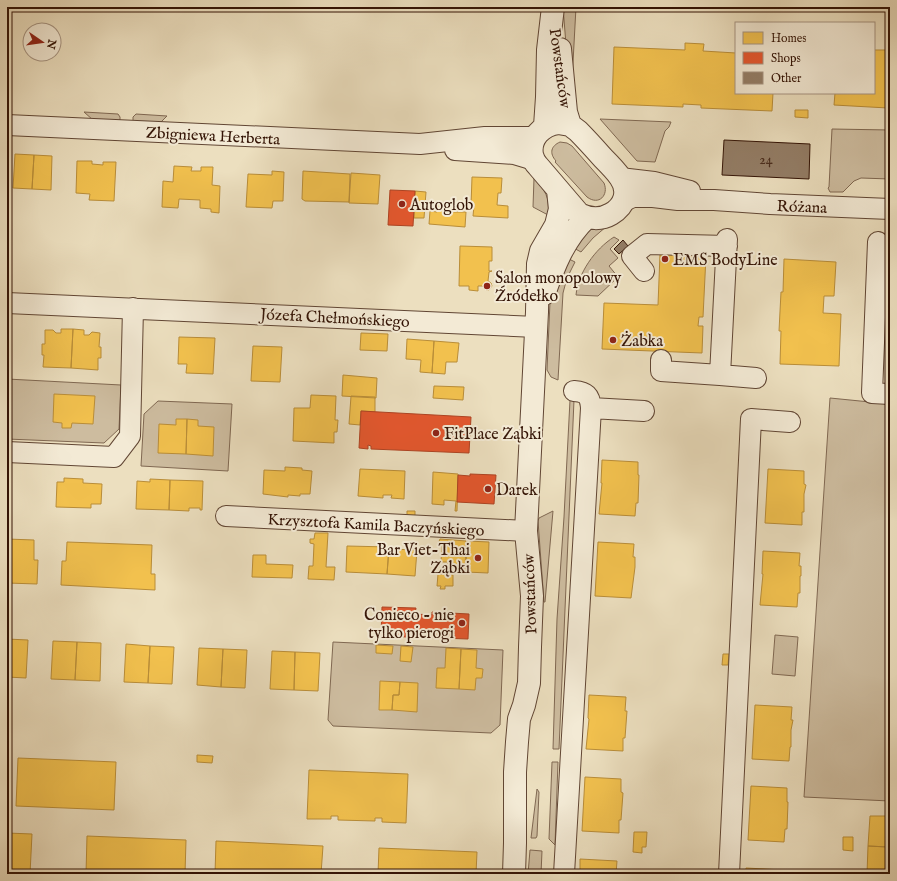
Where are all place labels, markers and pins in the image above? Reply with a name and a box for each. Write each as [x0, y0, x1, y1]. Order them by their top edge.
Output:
place label: Autoglob [409, 196, 474, 216]
marker: Autoglob [397, 199, 407, 209]
place label: EMS BodyLine [673, 251, 778, 271]
marker: EMS BodyLine [660, 254, 670, 264]
place label: Salon monopolowy Źródełko [495, 269, 621, 307]
marker: Salon monopolowy Źródełko [482, 281, 492, 291]
place label: Żabka [621, 330, 663, 352]
marker: Żabka [608, 335, 618, 345]
place label: FitPlace Ząbki [444, 425, 542, 445]
marker: FitPlace Ząbki [431, 428, 441, 438]
place label: Darek [496, 481, 538, 501]
marker: Darek [483, 484, 493, 494]
place label: Bar Viet-Thai Ząbki [377, 541, 470, 579]
marker: Bar Viet-Thai Ząbki [473, 553, 483, 563]
place label: Conieco - nie tylko pierogi [364, 606, 454, 644]
marker: Conieco - nie tylko pierogi [457, 618, 467, 628]

